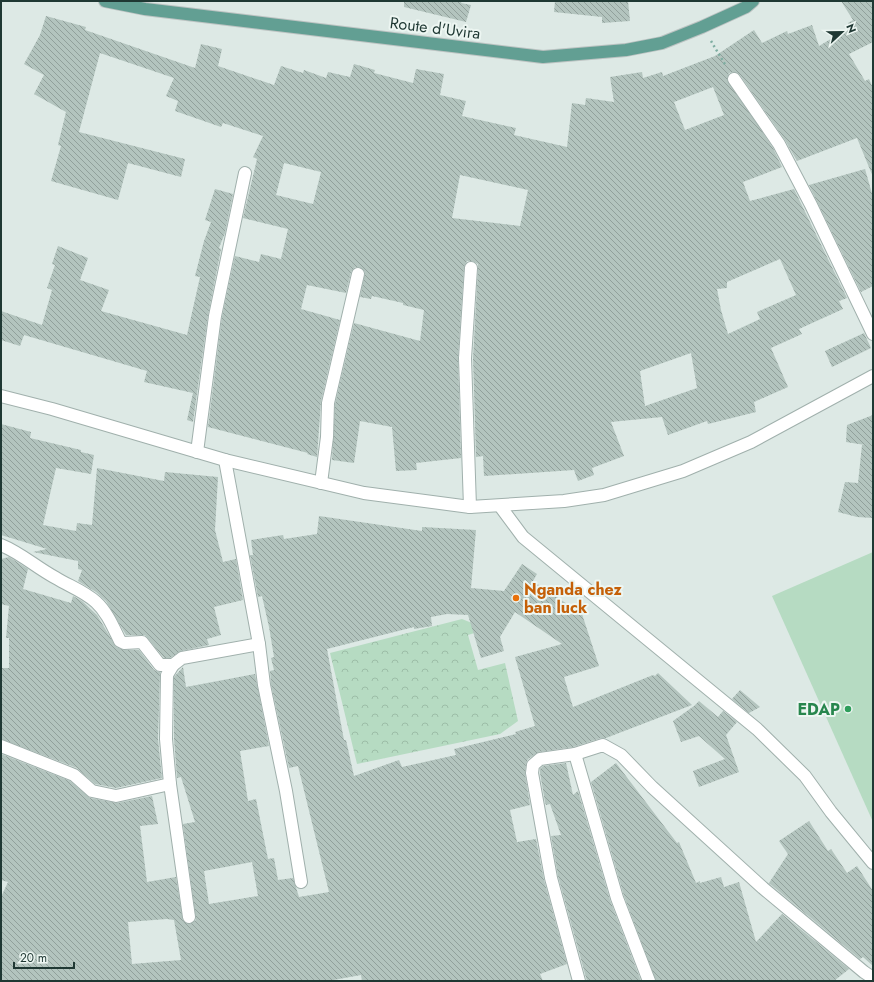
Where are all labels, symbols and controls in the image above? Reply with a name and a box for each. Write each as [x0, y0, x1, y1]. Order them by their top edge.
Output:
street label: Route d'Uvira [388, 11, 482, 45]
north arrow [822, 12, 862, 52]
text: N [842, 21, 860, 35]
place label: Nganda chez ban luck [524, 578, 623, 619]
marker: Nganda chez ban luck [511, 593, 521, 603]
place label: EDAP [797, 698, 840, 721]
marker: EDAP [843, 704, 853, 714]
scale bar [14, 944, 74, 970]
text: 20 m [20, 949, 47, 967]

